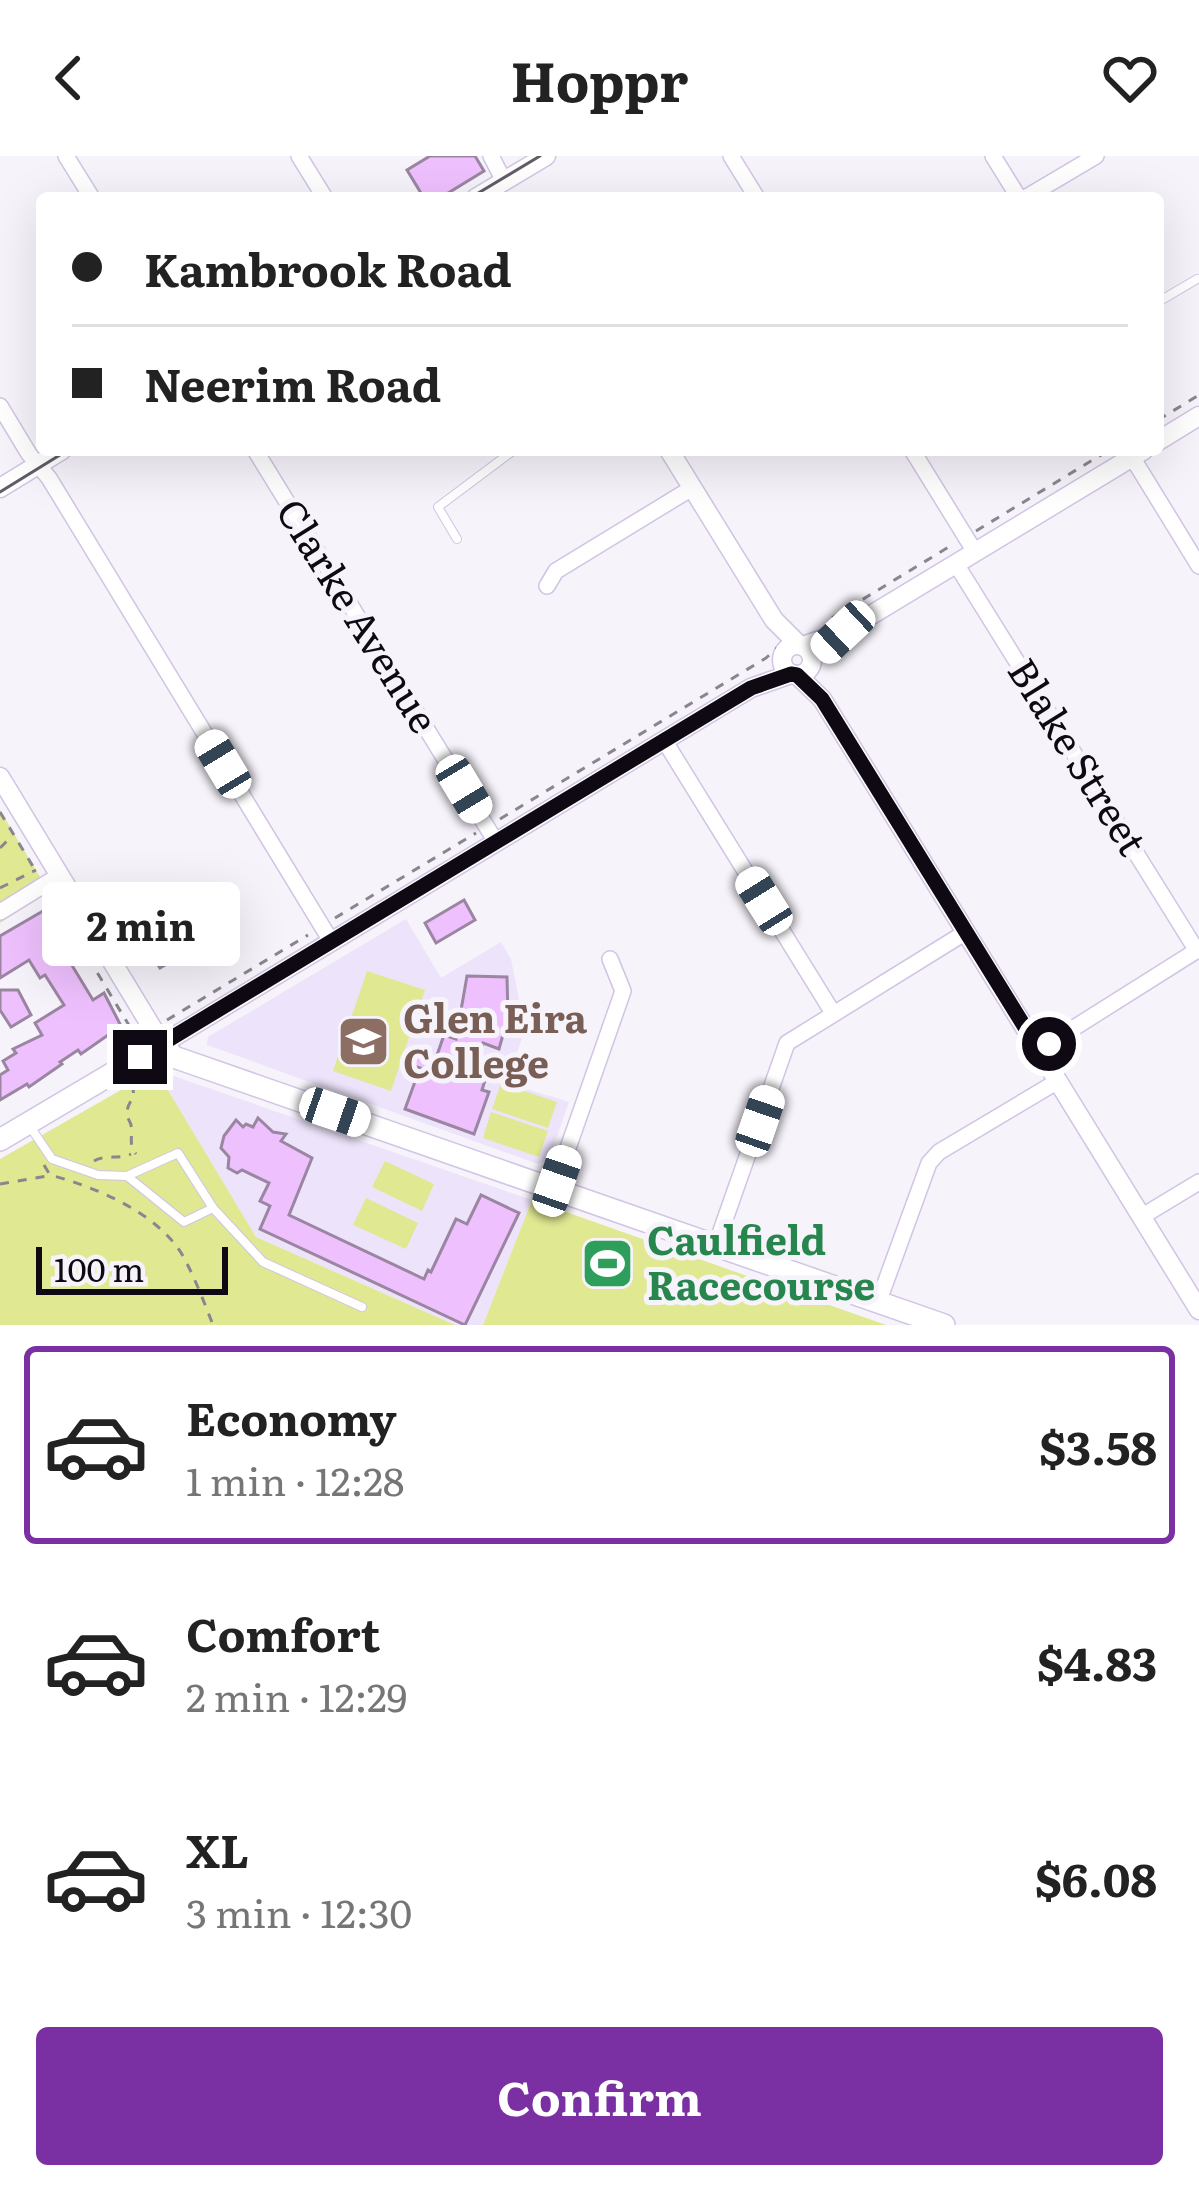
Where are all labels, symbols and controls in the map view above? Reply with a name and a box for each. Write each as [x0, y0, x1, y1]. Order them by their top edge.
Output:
text: Hoppr [511, 38, 688, 119]
icon: back [36, 45, 102, 111]
icon: heart [1097, 45, 1163, 111]
text: Kambrook Road [144, 234, 512, 301]
text: Neerim Road [144, 349, 441, 416]
street label: Clarke Avenue [264, 486, 455, 743]
car [804, 594, 882, 670]
street label: Blake Street [996, 646, 1163, 865]
car [189, 724, 257, 804]
car [430, 749, 498, 829]
car [730, 861, 798, 941]
callout: 2 min [41, 883, 239, 967]
text: 2 min [87, 895, 195, 953]
place label: Glen Eira College [403, 987, 588, 1090]
school or university icon: Glen Eira College [336, 1013, 392, 1069]
route start [1022, 1017, 1076, 1071]
route end [113, 1030, 167, 1084]
car [731, 1081, 789, 1161]
car [295, 1083, 375, 1141]
car [528, 1141, 586, 1221]
place label: Caulfield Racecourse [647, 1209, 875, 1312]
sports icon: Caulfield Racecourse [580, 1235, 636, 1291]
scale bar [36, 1241, 228, 1294]
text: 100 m [54, 1243, 144, 1292]
text: Economy [186, 1383, 397, 1450]
icon: car [42, 1391, 150, 1499]
text: $3.58 [1039, 1412, 1157, 1479]
text: 1 min · 12:28 [186, 1450, 404, 1508]
text: Comfort [186, 1599, 380, 1666]
icon: car [42, 1607, 150, 1715]
text: $4.83 [1037, 1628, 1157, 1695]
text: 2 min · 12:29 [186, 1666, 407, 1724]
text: XL [186, 1815, 249, 1882]
icon: car [42, 1823, 150, 1931]
text: $6.08 [1035, 1844, 1157, 1911]
text: 3 min · 12:30 [186, 1882, 412, 1940]
button: Confirm [36, 2027, 1163, 2165]

